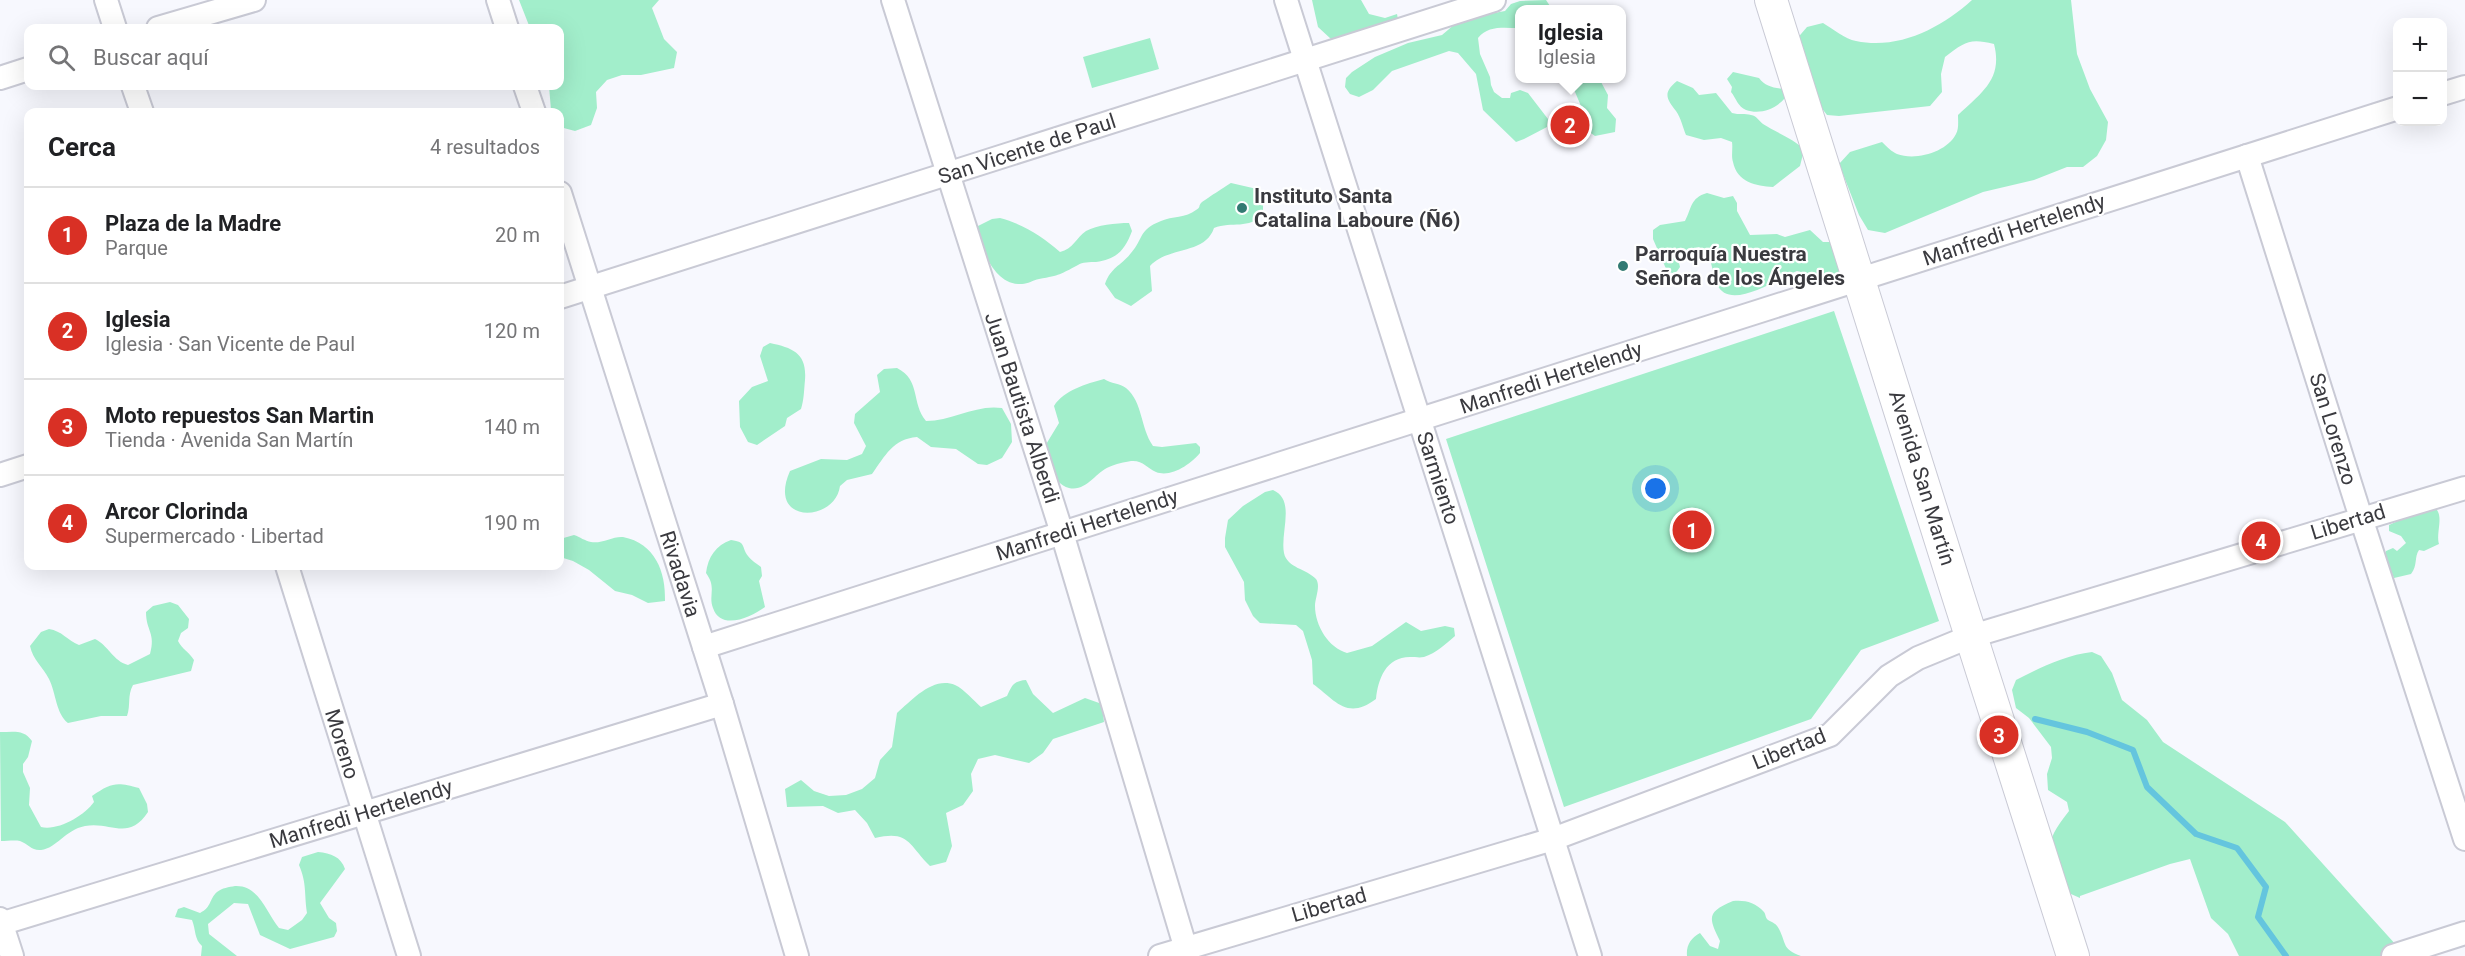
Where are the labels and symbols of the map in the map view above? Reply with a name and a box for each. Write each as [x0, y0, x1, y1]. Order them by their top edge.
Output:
pin: 2 [1550, 102, 1590, 148]
street label: San Vicente de Paul [935, 109, 1119, 189]
place label: Instituto Santa Catalina Laboure (Ñ6) [1254, 184, 1460, 232]
street label: Manfredi Hertelendy [1920, 189, 2108, 271]
marker: Instituto Santa Catalina Laboure (Ñ6) [1235, 201, 1249, 215]
place label: Parroquía Nuestra Señora de los Ángeles [1635, 242, 1845, 290]
marker: Parroquía Nuestra Señora de los Ángeles [1616, 259, 1630, 273]
street label: Juan Bautista Alberdi [980, 309, 1064, 507]
street label: Manfredi Hertelendy [1457, 337, 1645, 419]
street label: San Lorenzo [2305, 370, 2361, 488]
street label: Avenida San Martín [1884, 388, 1960, 568]
street label: Sarmiento [1412, 429, 1464, 527]
your location [1641, 474, 1670, 503]
street label: Manfredi Hertelendy [993, 484, 1181, 566]
street label: Libertad [2308, 499, 2388, 545]
pin: 1 [1672, 508, 1712, 552]
pin: 4 [2242, 518, 2280, 564]
street label: Rivadavia [655, 528, 705, 620]
street label: Moreno [320, 706, 364, 782]
pin: 3 [1980, 712, 2018, 758]
street label: Libertad [1749, 723, 1829, 775]
street label: Manfredi Hertelendy [267, 775, 456, 853]
street label: Libertad [1289, 883, 1369, 927]

